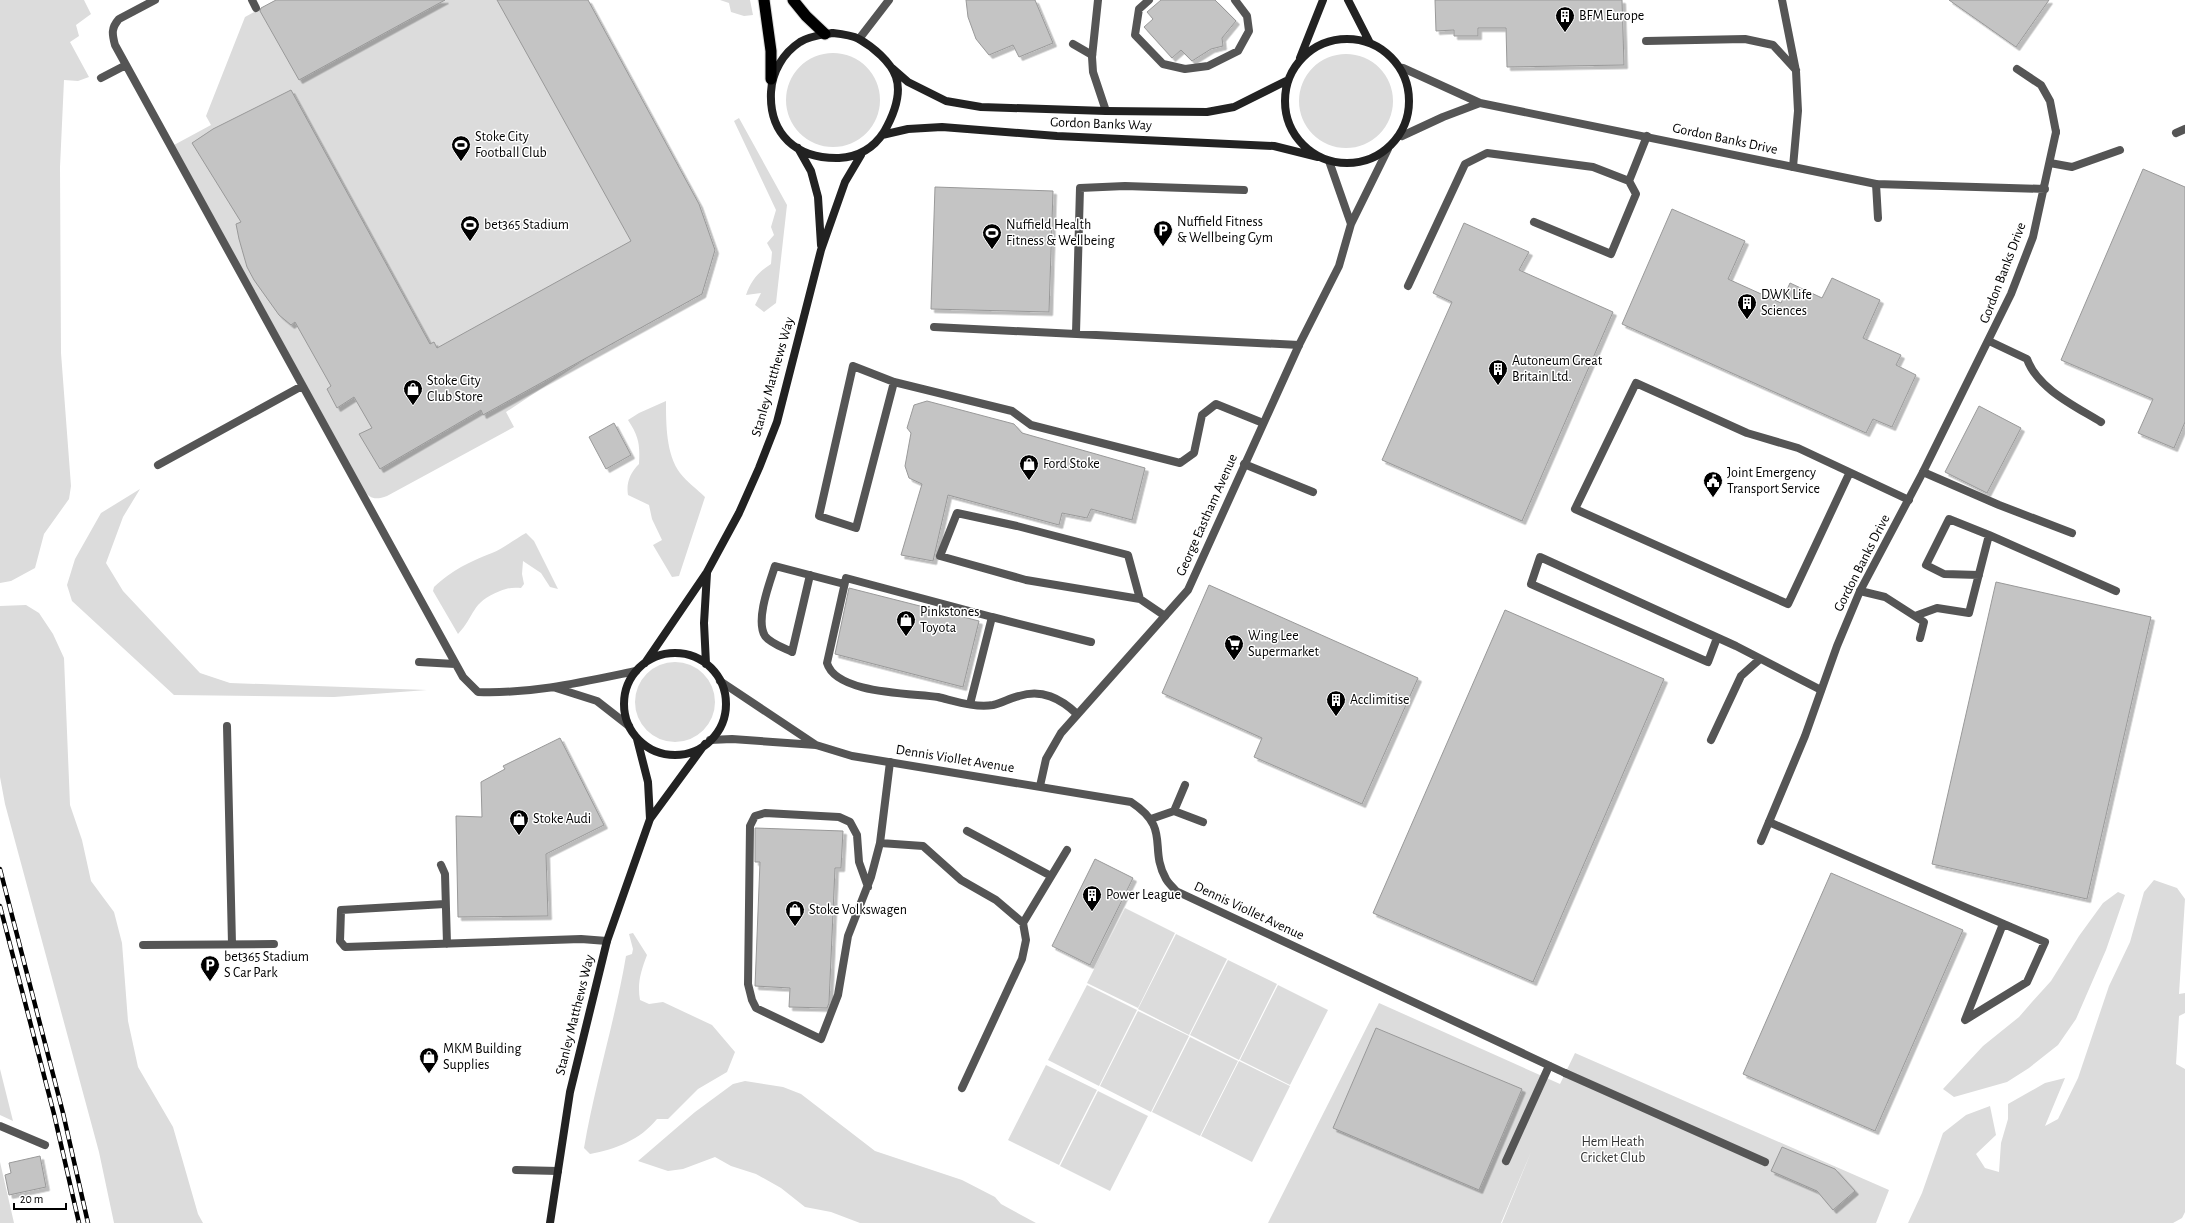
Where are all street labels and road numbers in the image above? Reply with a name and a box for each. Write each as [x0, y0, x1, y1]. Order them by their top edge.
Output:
street label: Gordon Banks Way [1050, 115, 1152, 133]
street label: Gordon Banks Drive [1671, 121, 1779, 157]
street label: Gordon Banks Drive [1977, 221, 2029, 325]
street label: Stanley Matthews Way [749, 316, 797, 438]
street label: George Eastham Avenue [1174, 452, 1240, 578]
street label: Gordon Banks Drive [1831, 512, 1893, 614]
street label: Dennis Viollet Avenue [895, 743, 1015, 775]
street label: Dennis Viollet Avenue [1192, 879, 1306, 943]
street label: Stanley Matthews Way [553, 953, 597, 1077]

